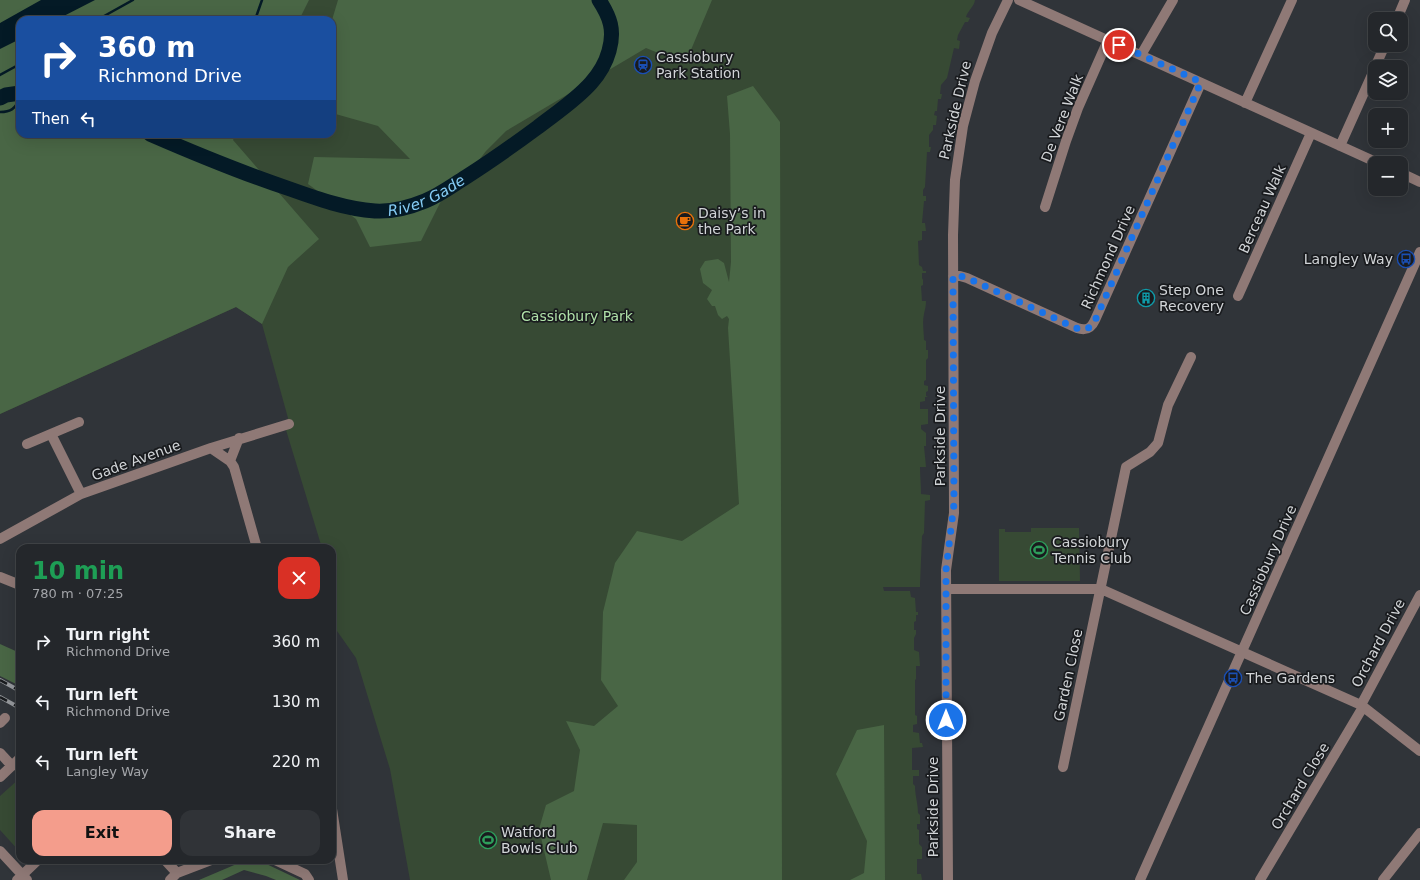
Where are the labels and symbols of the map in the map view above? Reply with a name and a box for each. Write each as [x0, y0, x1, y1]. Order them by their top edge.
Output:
pin [1102, 28, 1136, 62]
place label: Cassiobury Park Station [656, 49, 740, 81]
station icon: Cassiobury Park Station [633, 55, 653, 75]
street label: Parkside Drive [936, 59, 974, 161]
street label: De Vere Walk [1038, 71, 1086, 164]
street label: Berceau Walk [1235, 161, 1289, 256]
water label: River Gade [387, 171, 469, 220]
street label: Richmond Drive [1078, 203, 1138, 311]
place label: Daisy’s in the Park [698, 205, 766, 237]
cafe icon: Daisy’s in the Park [675, 211, 695, 231]
bus stop icon: Langley Way [1396, 249, 1416, 269]
place label: Langley Way [1304, 251, 1393, 267]
place label: Step One Recovery [1159, 282, 1224, 314]
building icon: Step One Recovery [1136, 288, 1156, 308]
park label: Cassiobury Park [521, 308, 634, 324]
street label: Parkside Drive [932, 386, 948, 486]
street label: Gade Avenue [89, 437, 183, 483]
street label: Cassiobury Drive [1236, 502, 1300, 618]
place label: Cassiobury Tennis Club [1051, 534, 1132, 566]
sports icon: Cassiobury Tennis Club [1029, 540, 1049, 560]
street label: Orchard Drive [1348, 596, 1408, 690]
street label: Garden Close [1050, 627, 1086, 723]
bus stop icon: The Gardens [1223, 668, 1243, 688]
place label: The Gardens [1245, 670, 1335, 686]
position arrow [925, 699, 967, 741]
street label: Orchard Close [1268, 740, 1332, 832]
street label: Parkside Drive [925, 757, 941, 857]
place label: Watford Bowls Club [501, 824, 578, 856]
sports icon: Watford Bowls Club [478, 830, 498, 850]

